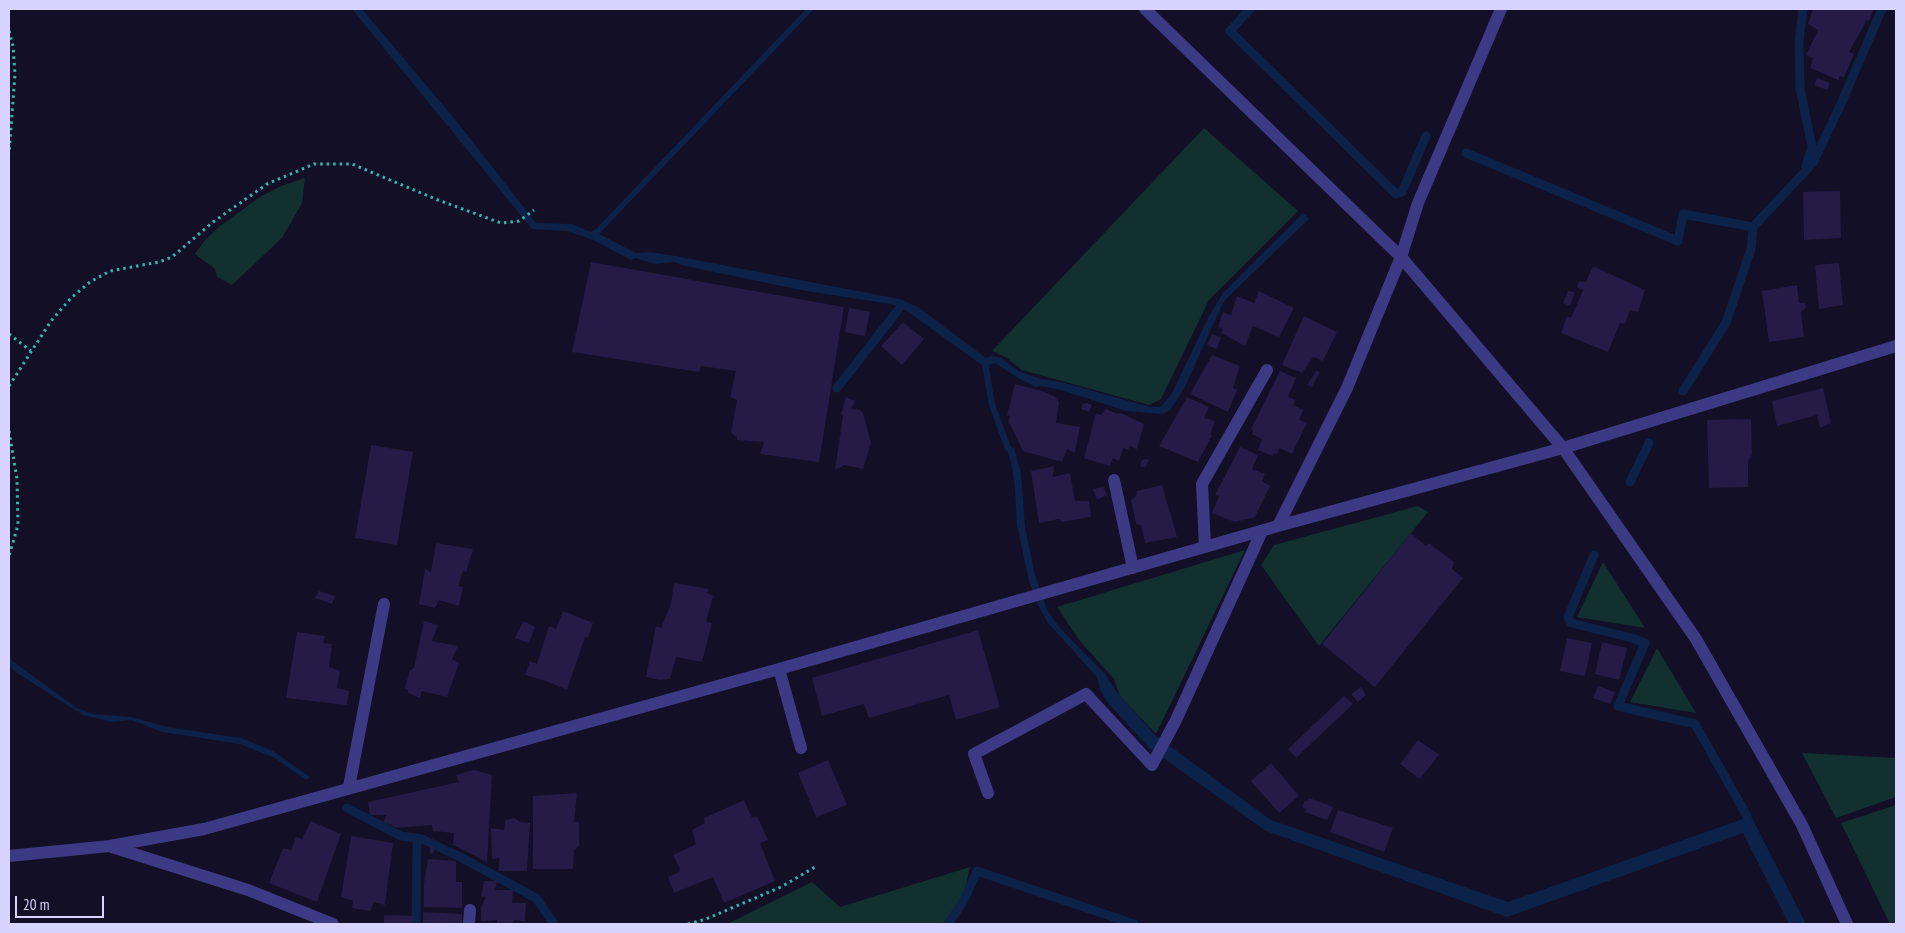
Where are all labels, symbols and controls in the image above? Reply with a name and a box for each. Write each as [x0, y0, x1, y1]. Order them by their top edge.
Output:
scale bar [18, 886, 106, 918]
text: 20 m [23, 895, 49, 914]

